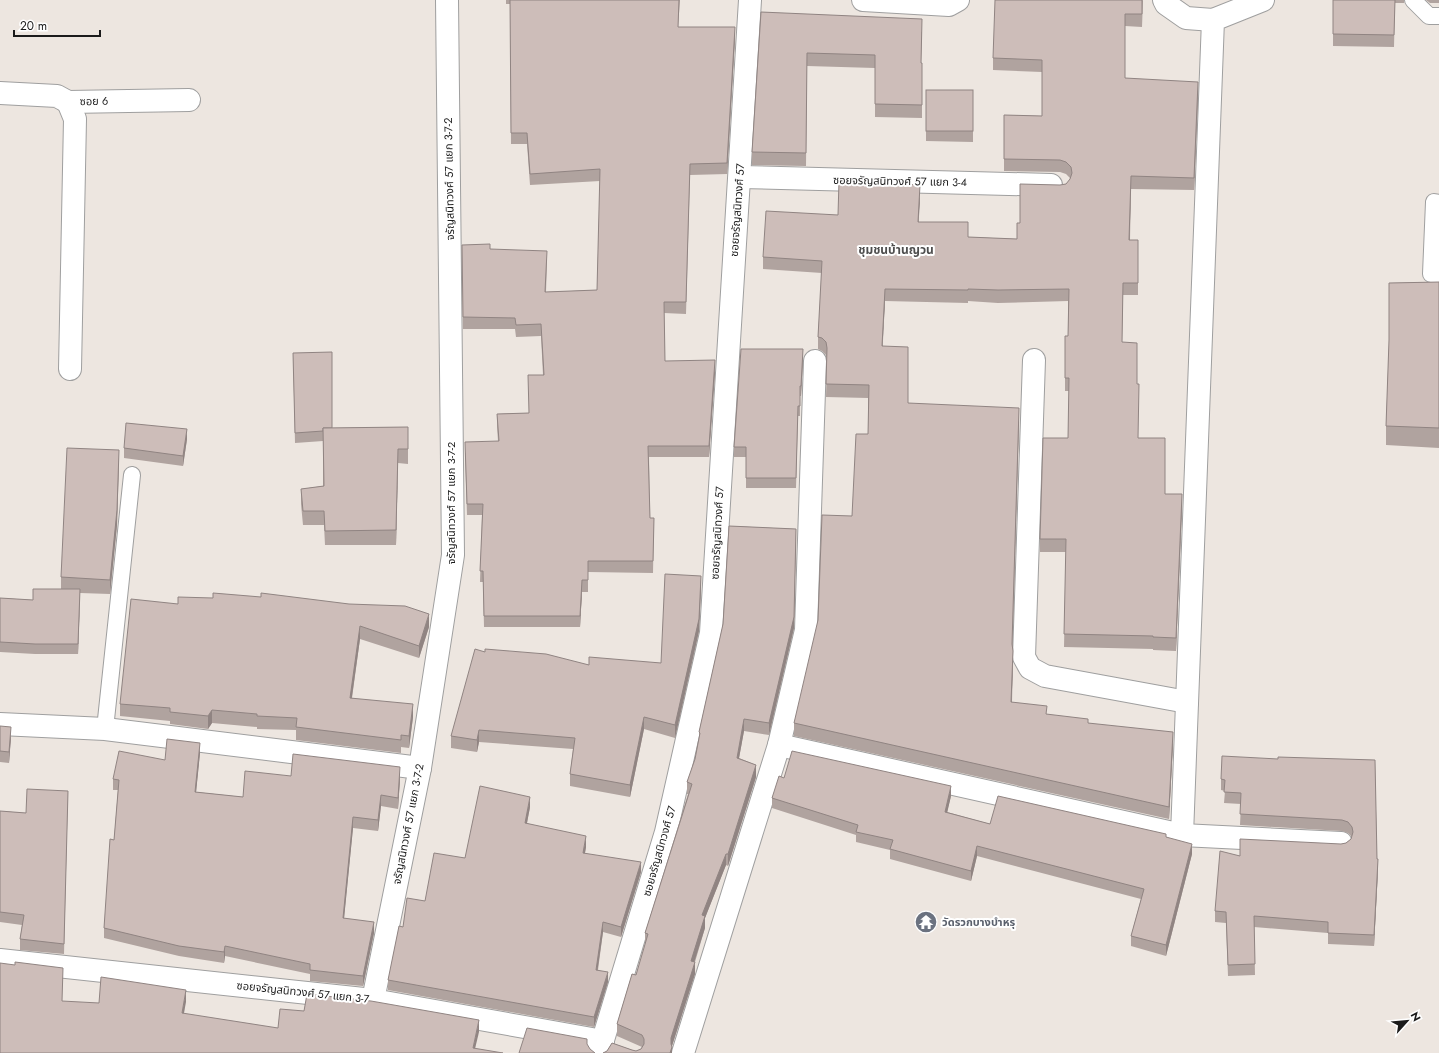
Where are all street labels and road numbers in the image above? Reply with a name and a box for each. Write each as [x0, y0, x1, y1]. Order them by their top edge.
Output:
street label: ซอย 6 [80, 93, 108, 109]
street label: จรัญสนิทวงศ์ 57 แยก 3-7-2 [440, 117, 458, 241]
street label: ซอยจรัญสนิทวงศ์ 57 [726, 163, 748, 257]
street label: ซอยจรัญสนิทวงศ์ 57 แยก 3-4 [833, 172, 968, 190]
street label: จรัญสนิทวงศ์ 57 แยก 3-7-2 [443, 442, 459, 564]
street label: ซอยจรัญสนิทวงศ์ 57 [707, 486, 727, 580]
street label: จรัญสนิทวงศ์ 57 แยก 3-7-2 [388, 762, 428, 886]
street label: ซอยจรัญสนิทวงศ์ 57 [638, 804, 680, 898]
street label: ซอยจรัญสนิทวงศ์ 57 แยก 3-7 [236, 977, 370, 1007]

